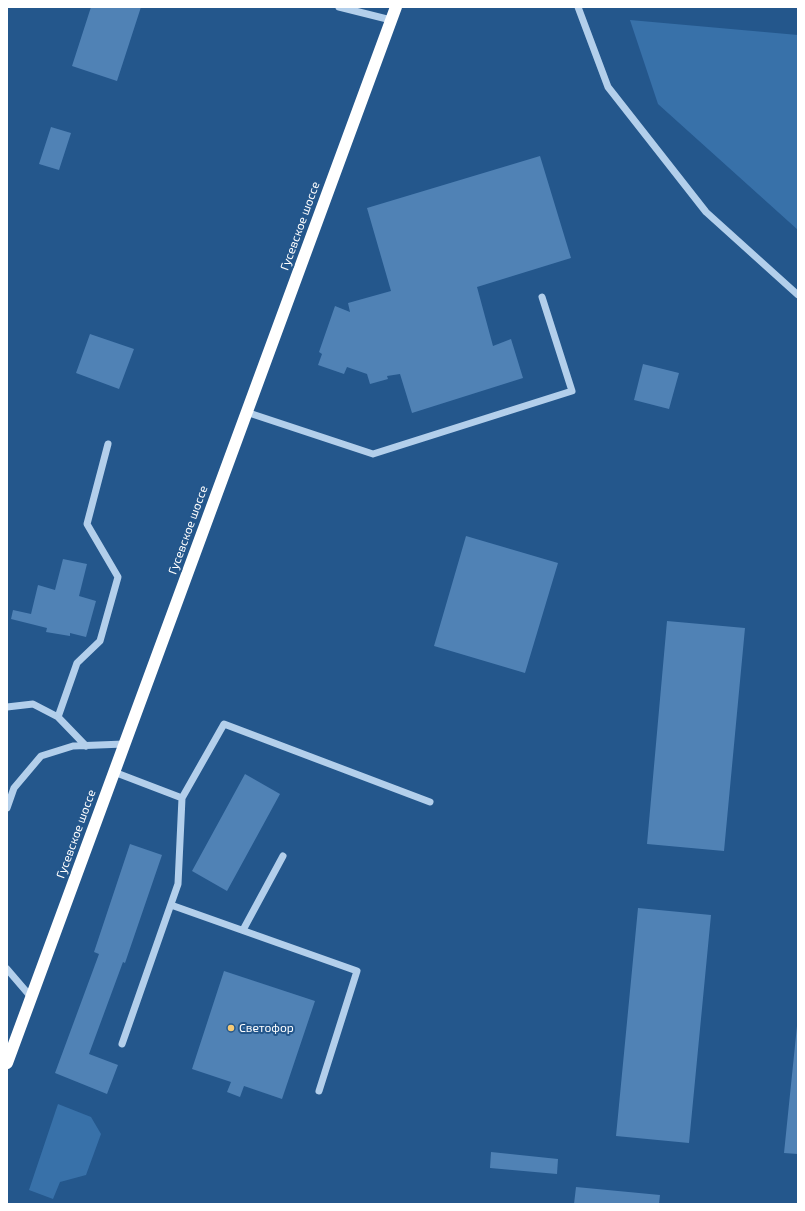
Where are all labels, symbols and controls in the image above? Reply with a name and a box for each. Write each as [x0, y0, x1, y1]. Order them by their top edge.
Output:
street label: Гусевское шоссе [277, 180, 323, 272]
street label: Гусевское шоссе [165, 484, 211, 576]
street label: Гусевское шоссе [53, 788, 99, 880]
place label: Светофор [239, 1021, 294, 1035]
marker: Светофор [226, 1023, 236, 1033]

